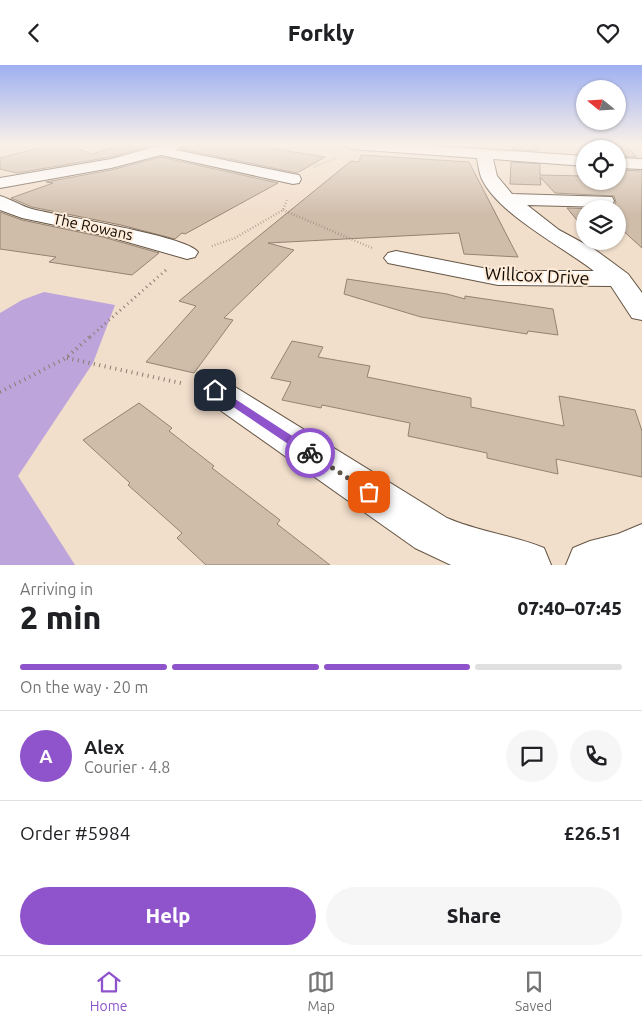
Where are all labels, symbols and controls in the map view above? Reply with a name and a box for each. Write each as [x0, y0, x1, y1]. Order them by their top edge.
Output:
icon: back [20, 19, 48, 47]
icon: heart [594, 19, 622, 47]
text: Forkly [288, 20, 354, 45]
north arrow [576, 80, 626, 130]
map controls [576, 80, 626, 250]
button: locate [576, 140, 626, 190]
button: layers [576, 200, 626, 250]
street label: The Rowans [52, 210, 135, 243]
street label: Willcox Drive [484, 262, 590, 288]
pin [194, 369, 236, 411]
icon: home [201, 376, 229, 404]
courier [285, 428, 335, 478]
icon: bike [296, 439, 324, 467]
pin [348, 471, 390, 513]
icon: bag [355, 478, 383, 506]
text: Arriving in [20, 580, 93, 598]
text: 07:40–07:45 [517, 597, 622, 619]
text: 2 min [20, 599, 101, 635]
text: On the way · 20 m [20, 678, 148, 696]
button: chat [506, 730, 558, 782]
button: phone [570, 730, 622, 782]
text: Alex [84, 736, 124, 758]
text: A [39, 745, 53, 767]
text: Courier · 4.8 [84, 758, 170, 776]
text: Order #5984 [20, 822, 130, 844]
text: £26.51 [564, 822, 622, 844]
button: Help [20, 887, 316, 945]
button: Share [326, 887, 622, 945]
tab: Home [90, 968, 128, 1014]
tab: Map [307, 968, 335, 1014]
tab: Saved [515, 968, 552, 1014]

